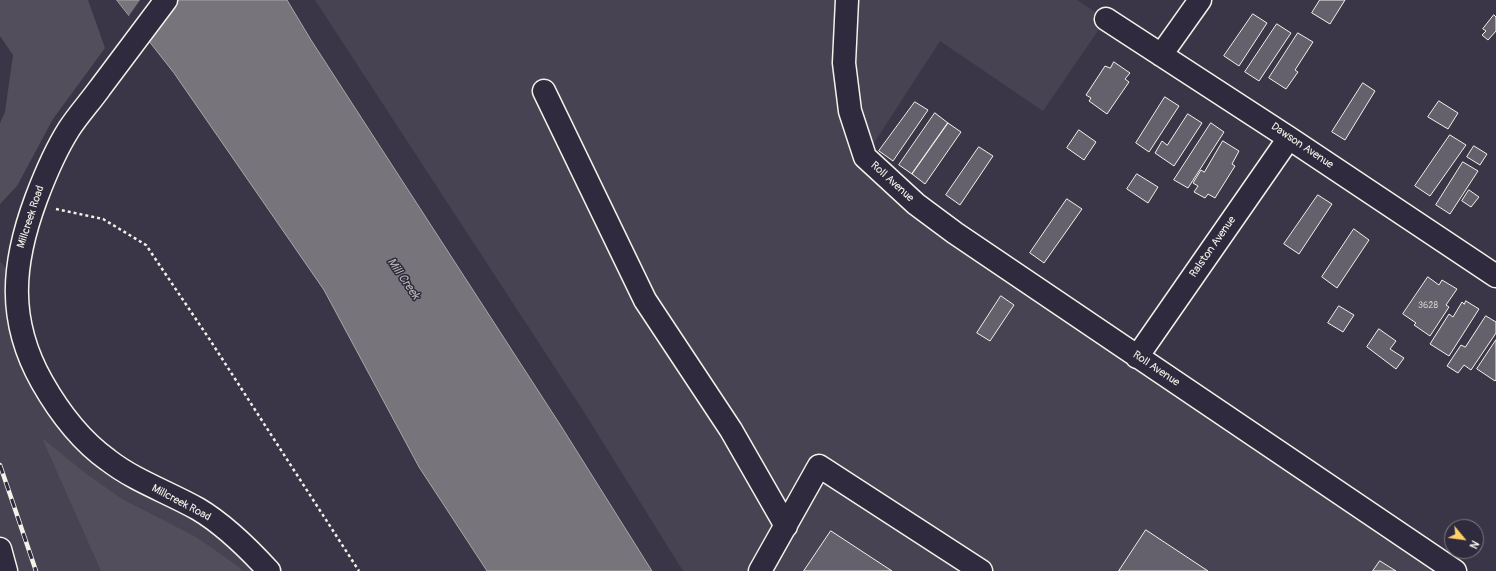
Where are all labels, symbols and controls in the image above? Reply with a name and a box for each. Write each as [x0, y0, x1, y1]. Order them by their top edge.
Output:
street label: Dawson Avenue [1268, 120, 1336, 172]
street label: Roll Avenue [868, 159, 916, 205]
street label: Millcreek Road [15, 184, 47, 250]
street label: Ralston Avenue [1187, 214, 1239, 280]
water label: Mill Creek [384, 255, 422, 303]
house number: 3628 [1418, 301, 1438, 311]
street label: Roll Avenue [1130, 349, 1182, 389]
street label: Millcreek Road [149, 482, 213, 524]
north arrow [1444, 519, 1484, 559]
text: N [1467, 538, 1482, 551]

